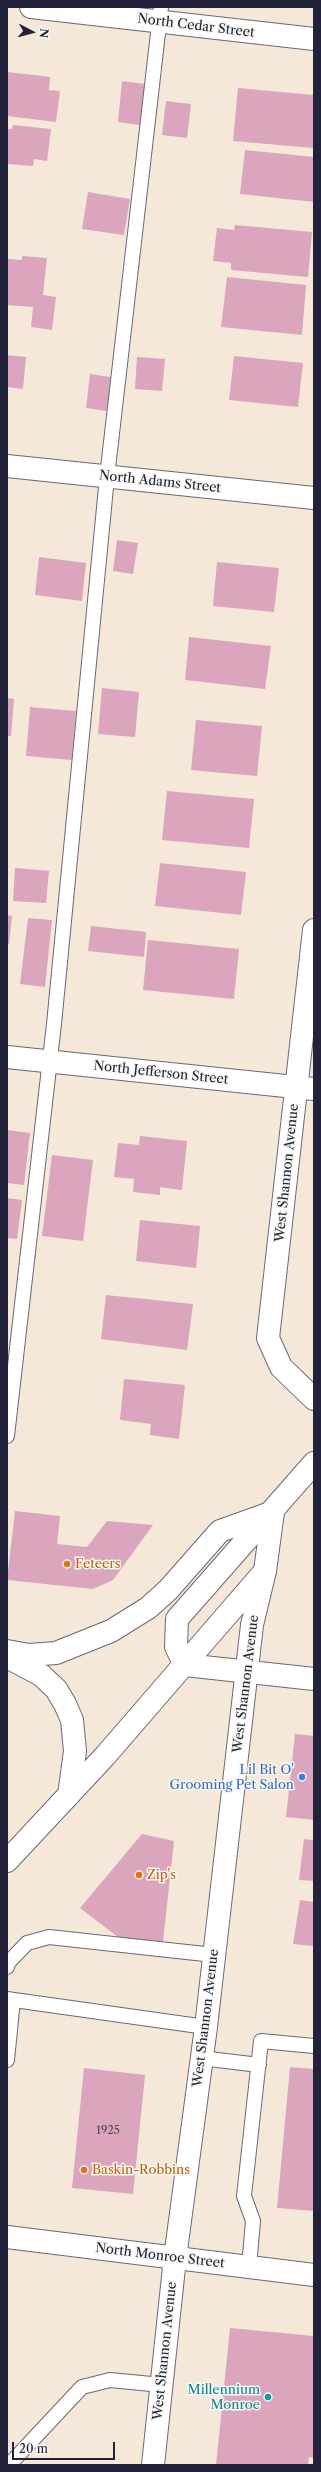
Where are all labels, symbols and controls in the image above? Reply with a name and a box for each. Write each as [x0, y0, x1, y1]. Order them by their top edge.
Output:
street label: North Cedar Street [137, 11, 255, 41]
north arrow [12, 12, 52, 52]
text: N [36, 28, 51, 39]
street label: North Adams Street [98, 468, 222, 496]
street label: North Jefferson Street [93, 1058, 229, 1088]
street label: West Shannon Avenue [272, 1103, 302, 1243]
place label: Feteers [75, 1556, 120, 1572]
marker: Feteers [62, 1559, 72, 1569]
street label: West Shannon Avenue [230, 1614, 262, 1754]
place label: Lil Bit O' Grooming Pet Salon [170, 1762, 294, 1793]
marker: Lil Bit O' Grooming Pet Salon [297, 1772, 307, 1782]
place label: Zip's [147, 1867, 176, 1883]
marker: Zip's [134, 1870, 144, 1880]
street label: West Shannon Avenue [190, 1948, 222, 2088]
house number: 1925 [96, 2124, 120, 2138]
place label: Baskin-Robbins [92, 2162, 190, 2178]
marker: Baskin-Robbins [79, 2165, 89, 2175]
street label: North Monroe Street [95, 2240, 225, 2272]
street label: West Shannon Avenue [150, 2281, 180, 2421]
place label: Millennium Monroe [188, 2382, 260, 2413]
marker: Millennium Monroe [263, 2392, 273, 2402]
scale bar [14, 2434, 117, 2460]
text: 20 m [19, 2441, 48, 2456]

